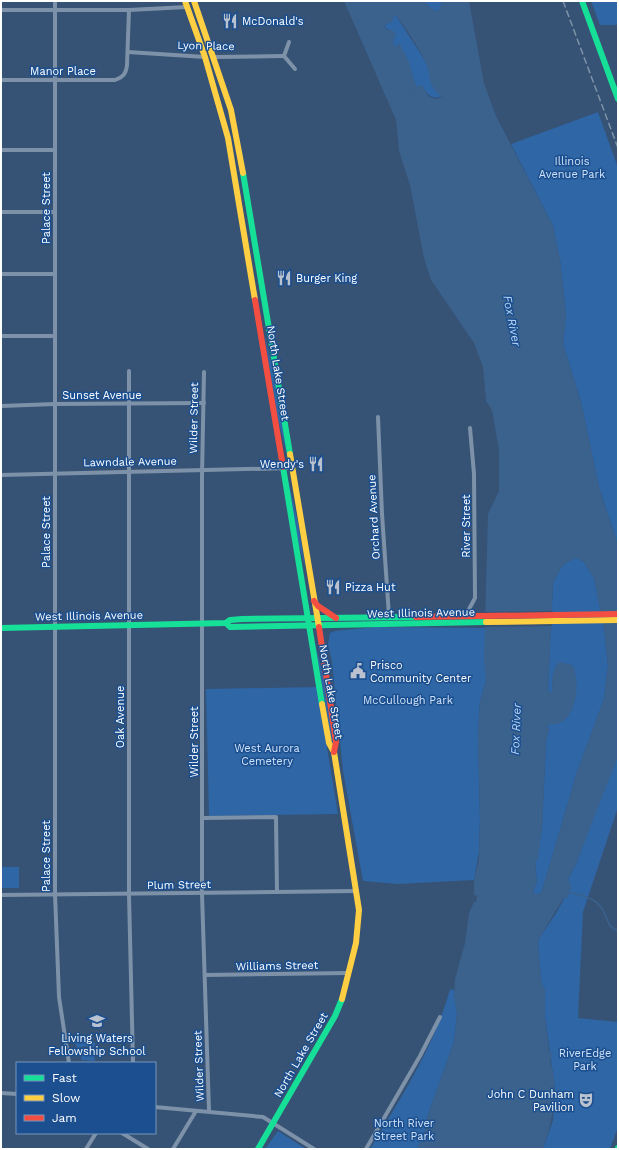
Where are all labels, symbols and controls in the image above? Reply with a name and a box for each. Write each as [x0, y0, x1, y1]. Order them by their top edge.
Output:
restaurant icon: McDonald's [221, 12, 239, 30]
place label: McDonald's [242, 15, 304, 28]
street label: Lyon Place [177, 39, 235, 53]
street label: Manor Place [30, 65, 96, 78]
park label: Illinois Avenue Park [539, 155, 605, 181]
street label: Palace Street [40, 172, 53, 244]
restaurant icon: Burger King [275, 269, 293, 287]
place label: Burger King [296, 272, 357, 285]
water label: Fox River [500, 294, 524, 349]
street label: North Lake Street [264, 325, 292, 422]
street label: Wilder Street [187, 382, 201, 454]
street label: Sunset Avenue [62, 389, 142, 402]
street label: Lawndale Avenue [83, 455, 177, 469]
restaurant icon: Wendy's [307, 455, 325, 473]
place label: Wendy's [260, 458, 304, 471]
street label: Orchard Avenue [365, 474, 383, 560]
street label: River Street [460, 494, 473, 558]
street label: Palace Street [40, 496, 53, 568]
restaurant icon: Pizza Hut [324, 578, 342, 596]
place label: Pizza Hut [345, 581, 396, 594]
street label: West Illinois Avenue [367, 606, 475, 620]
street label: West Illinois Avenue [35, 609, 143, 623]
street label: North Lake Street [316, 644, 346, 741]
place label: Prisco Community Center [370, 659, 472, 685]
public building icon: Prisco Community Center [349, 662, 367, 680]
street label: Oak Avenue [114, 686, 127, 748]
park label: McCullough Park [363, 694, 453, 707]
water label: Fox River [508, 702, 524, 755]
street label: Wilder Street [188, 706, 201, 778]
park label: West Aurora Cemetery [234, 742, 300, 768]
street label: Palace Street [40, 820, 53, 892]
street label: Plum Street [147, 878, 212, 892]
street label: Williams Street [236, 959, 319, 973]
street label: North Lake Street [271, 1010, 331, 1100]
school or university icon: Living Waters Fellowship School [88, 1012, 106, 1030]
street label: Wilder Street [191, 1030, 207, 1102]
place label: Living Waters Fellowship School [48, 1032, 146, 1058]
park label: RiverEdge Park [559, 1047, 611, 1073]
legend [16, 1062, 156, 1134]
text: Fast [52, 1071, 77, 1085]
place label: John C Dunham Pavilion [488, 1088, 574, 1114]
text: Slow [52, 1091, 80, 1105]
theatre icon: John C Dunham Pavilion [577, 1091, 595, 1109]
text: Jam [52, 1111, 77, 1125]
park label: North River Street Park [374, 1117, 435, 1143]

